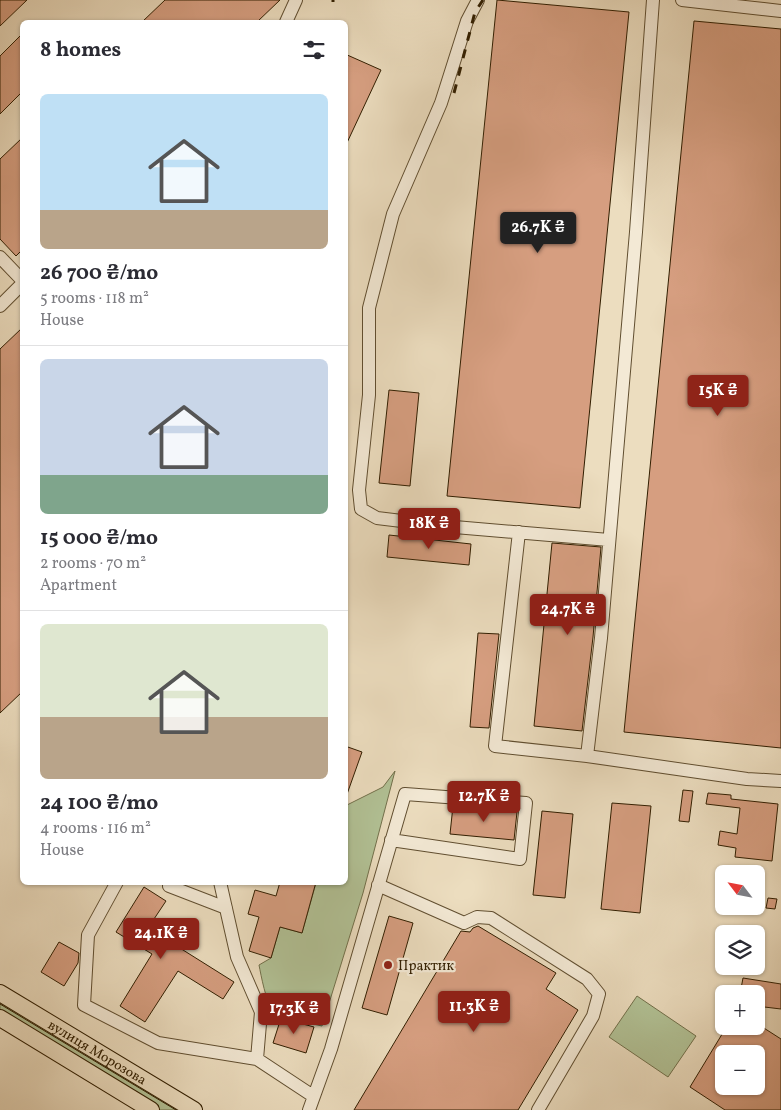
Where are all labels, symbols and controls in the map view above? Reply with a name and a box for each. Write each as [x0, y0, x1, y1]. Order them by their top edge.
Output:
text: 8 homes [40, 36, 121, 65]
icon: filters [300, 36, 328, 64]
icon: home [139, 126, 229, 216]
pin: 26.7K ₴ [492, 212, 584, 254]
text: 26.7K ₴ [511, 217, 565, 239]
text: 26 700 ₴/mo [40, 259, 158, 288]
text: 5 rooms · 118 m² [40, 288, 149, 310]
text: House [40, 310, 84, 332]
pin: 15K ₴ [683, 374, 753, 417]
text: 15K ₴ [699, 380, 737, 402]
icon: home [139, 392, 229, 482]
pin: 18K ₴ [394, 508, 464, 550]
text: 18K ₴ [409, 513, 449, 535]
text: 15 000 ₴/mo [40, 524, 158, 553]
text: 2 rooms · 70 m² [40, 553, 146, 575]
text: Apartment [40, 575, 117, 597]
pin: 24.7K ₴ [522, 594, 614, 636]
text: 24.7K ₴ [541, 599, 595, 621]
icon: home [139, 657, 229, 747]
pin: 12.7K ₴ [438, 780, 530, 823]
text: 12.7K ₴ [458, 786, 510, 808]
text: 24 100 ₴/mo [40, 789, 158, 818]
text: 4 rooms · 116 m² [40, 818, 151, 840]
text: House [40, 840, 84, 862]
north arrow [715, 865, 765, 915]
map controls [715, 865, 765, 1095]
pin: 24.1K ₴ [115, 918, 207, 960]
text: 24.1K ₴ [134, 923, 188, 945]
button: layers [715, 925, 765, 975]
place label: Практик [398, 957, 454, 976]
marker: Практик [382, 959, 394, 971]
button: + [715, 985, 765, 1035]
pin: 11.3K ₴ [428, 990, 520, 1033]
pin: 17.3K ₴ [248, 992, 340, 1035]
text: 11.3K ₴ [449, 996, 499, 1018]
text: 17.3K ₴ [269, 998, 319, 1020]
street label: вулиця Морозова [44, 1016, 150, 1090]
button: − [715, 1045, 765, 1095]

